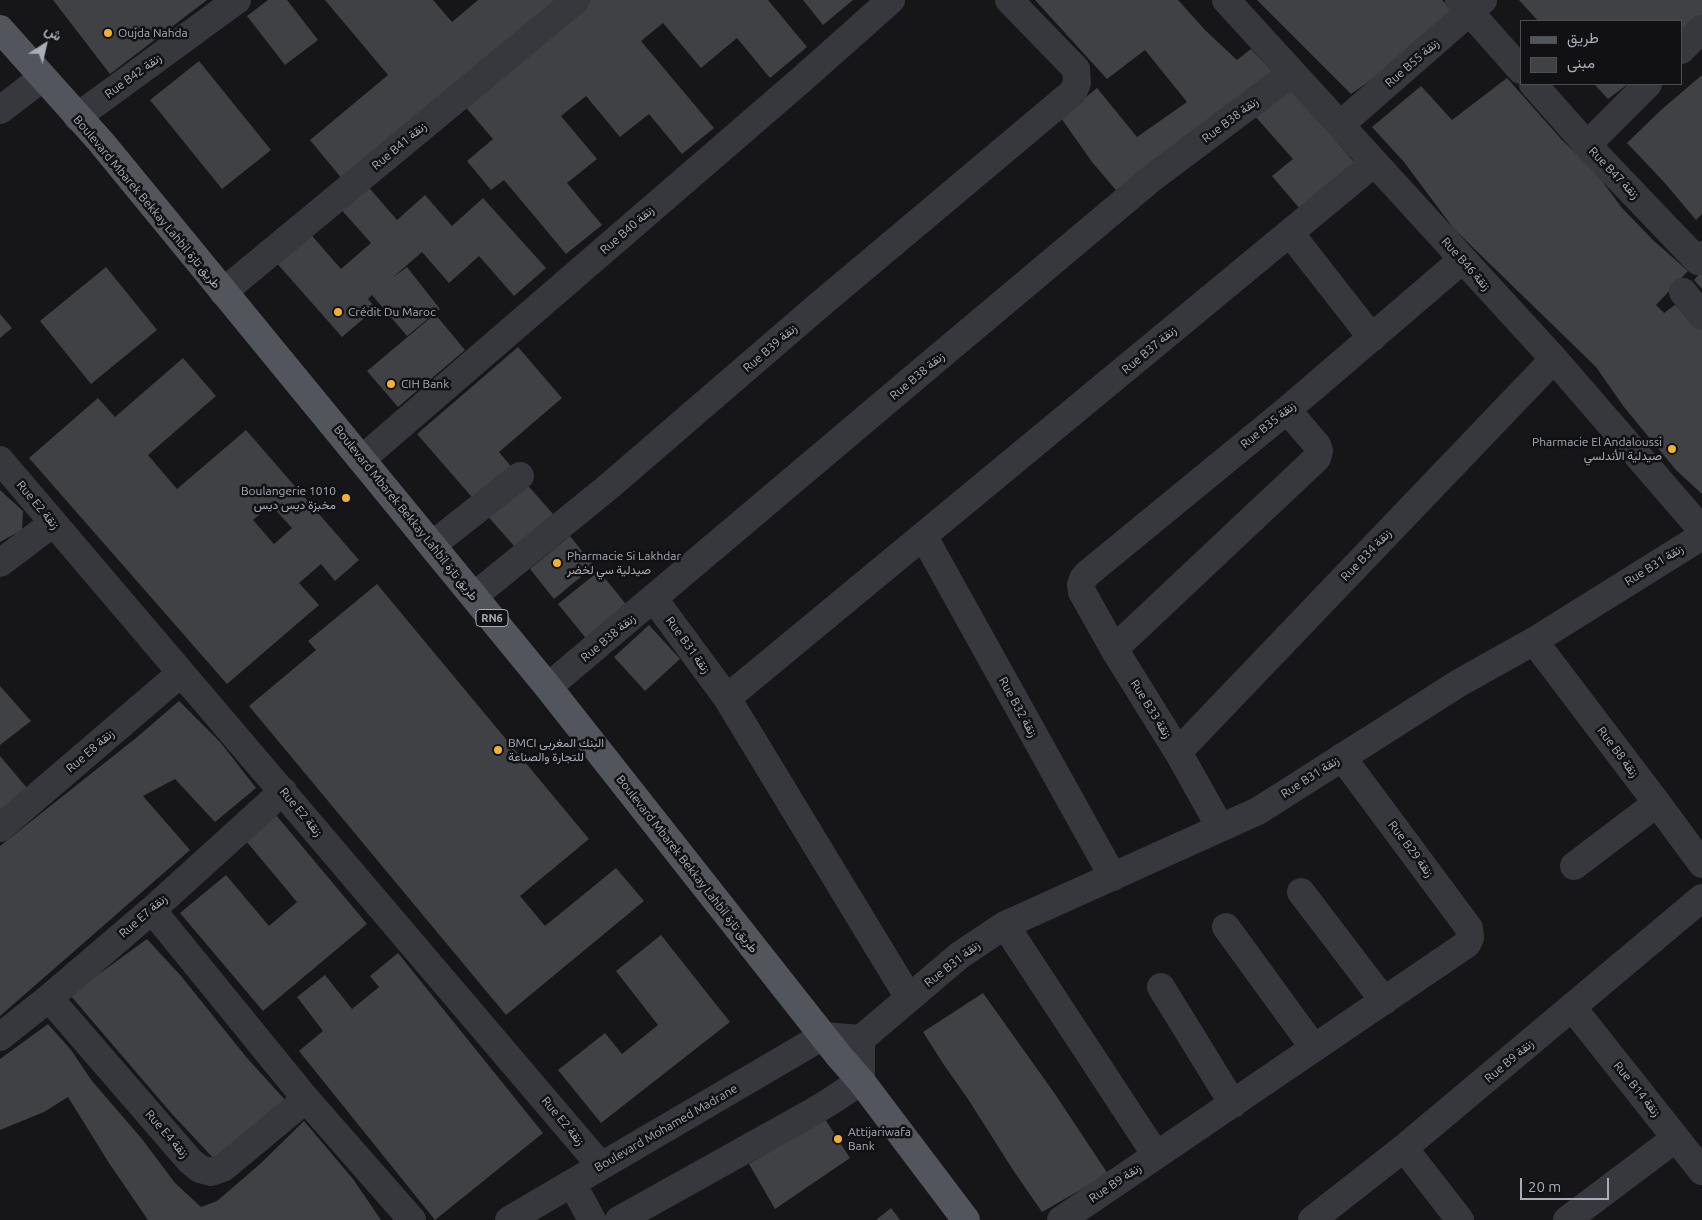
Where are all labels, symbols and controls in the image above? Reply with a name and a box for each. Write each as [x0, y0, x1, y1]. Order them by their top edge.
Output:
north arrow [20, 20, 70, 70]
legend [1520, 20, 1682, 85]
text: ش [42, 21, 65, 44]
place label: Oujda Nahda [118, 26, 188, 40]
marker: Oujda Nahda [102, 27, 114, 39]
text: طريق [1567, 29, 1599, 46]
street label: Rue B55 زنقة [1382, 36, 1442, 90]
street label: Rue B42 زنقة [102, 51, 164, 101]
text: مبنى [1567, 54, 1595, 71]
street label: Rue B38 زنقة [1199, 94, 1261, 146]
street label: Boulevard Mbarek Bekkay Lahbil طريق تازة [70, 113, 224, 291]
street label: Rue B41 زنقة [369, 119, 429, 173]
street label: Rue B47 زنقة [1586, 144, 1642, 202]
street label: Rue B40 زنقة [597, 203, 657, 257]
street label: Rue B46 زنقة [1438, 234, 1494, 294]
place label: Crédit Du Maroc [348, 305, 436, 319]
marker: Crédit Du Maroc [332, 306, 344, 318]
street label: Rue B39 زنقة [740, 321, 800, 375]
street label: Rue B37 زنقة [1119, 323, 1179, 377]
street label: Rue B38 زنقة [887, 349, 947, 403]
place label: CIH Bank [401, 377, 449, 391]
marker: CIH Bank [385, 378, 397, 390]
street label: Rue B35 زنقة [1238, 398, 1298, 452]
street label: Boulevard Mbarek Bekkay Lahbil طريق تازة [331, 423, 481, 603]
place label: Pharmacie El Andaloussi صيدلية الأندلسي [1532, 435, 1662, 463]
marker: Pharmacie El Andaloussi صيدلية الأندلسي [1666, 443, 1678, 455]
street label: Rue E2 زنقة [14, 478, 62, 532]
place label: Boulangerie 1010 مخبزة ديس ديس [241, 484, 336, 512]
marker: Boulangerie 1010 مخبزة ديس ديس [340, 492, 352, 504]
street label: Rue B34 زنقة [1338, 526, 1394, 584]
street label: Rue B31 زنقة [1622, 541, 1686, 589]
place label: Pharmacie Si Lakhdar صيدلية سي لخضر [567, 549, 681, 577]
marker: Pharmacie Si Lakhdar صيدلية سي لخضر [551, 557, 563, 569]
road number: RN6 [476, 610, 508, 626]
street label: Rue B38 زنقة [578, 611, 638, 665]
street label: Rue B31 زنقة [663, 614, 713, 676]
street label: Rue B32 زنقة [996, 674, 1040, 740]
street label: Rue B33 زنقة [1127, 677, 1175, 741]
street label: Rue B8 زنقة [1594, 724, 1642, 780]
street label: Rue E8 زنقة [63, 726, 117, 776]
place label: BMCI البنك المغربي للتجارة والصناعة [508, 736, 604, 764]
marker: BMCI البنك المغربي للتجارة والصناعة [492, 744, 504, 756]
street label: Rue B31 زنقة [1278, 753, 1342, 801]
street label: Boulevard Mbarek Bekkay Lahbil طريق تازة [613, 772, 761, 956]
street label: Rue E2 زنقة [277, 785, 325, 839]
street label: Rue B29 زنقة [1385, 818, 1437, 880]
street label: Rue E7 زنقة [116, 891, 170, 941]
street label: Rue B31 زنقة [921, 938, 983, 990]
street label: Rue B9 زنقة [1481, 1036, 1537, 1086]
street label: Rue B14 زنقة [1610, 1059, 1664, 1119]
street label: Boulevard Mohamed Madrane [592, 1081, 740, 1175]
street label: Rue E2 زنقة [539, 1094, 587, 1148]
street label: Rue E4 زنقة [142, 1107, 192, 1161]
place label: Attijariwafa Bank [848, 1125, 911, 1153]
marker: Attijariwafa Bank [832, 1133, 844, 1145]
street label: Rue B9 زنقة [1086, 1160, 1144, 1206]
scale bar [1522, 1168, 1611, 1200]
text: 20 m [1528, 1178, 1561, 1195]

